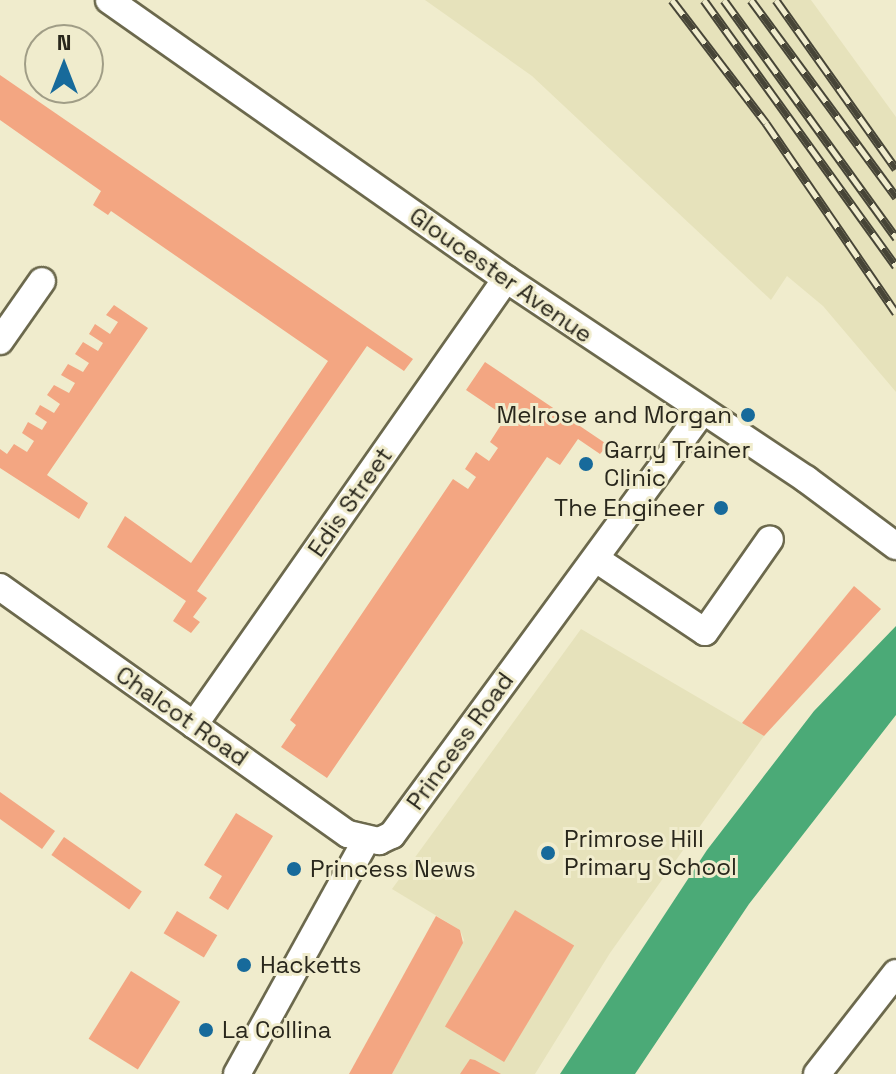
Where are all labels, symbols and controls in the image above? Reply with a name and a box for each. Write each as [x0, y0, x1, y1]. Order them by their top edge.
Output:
north arrow [24, 24, 104, 104]
text: N [57, 28, 71, 56]
street label: Gloucester Avenue [404, 201, 598, 349]
place label: Melrose and Morgan [496, 401, 732, 429]
marker: Melrose and Morgan [739, 406, 757, 424]
place label: Garry Trainer Clinic [604, 436, 751, 492]
street label: Edis Street [302, 442, 398, 562]
marker: Garry Trainer Clinic [575, 453, 597, 475]
place label: The Engineer [554, 494, 705, 522]
marker: The Engineer [712, 499, 730, 517]
street label: Chalcot Road [110, 660, 254, 772]
street label: Princess Road [400, 667, 520, 815]
place label: Primrose Hill Primary School [564, 825, 737, 881]
marker: Primrose Hill Primary School [539, 844, 557, 862]
place label: Princess News [310, 855, 476, 883]
marker: Princess News [285, 860, 303, 878]
place label: Hacketts [260, 951, 361, 979]
marker: Hacketts [235, 956, 253, 974]
place label: La Collina [222, 1016, 331, 1044]
marker: La Collina [197, 1021, 215, 1039]

